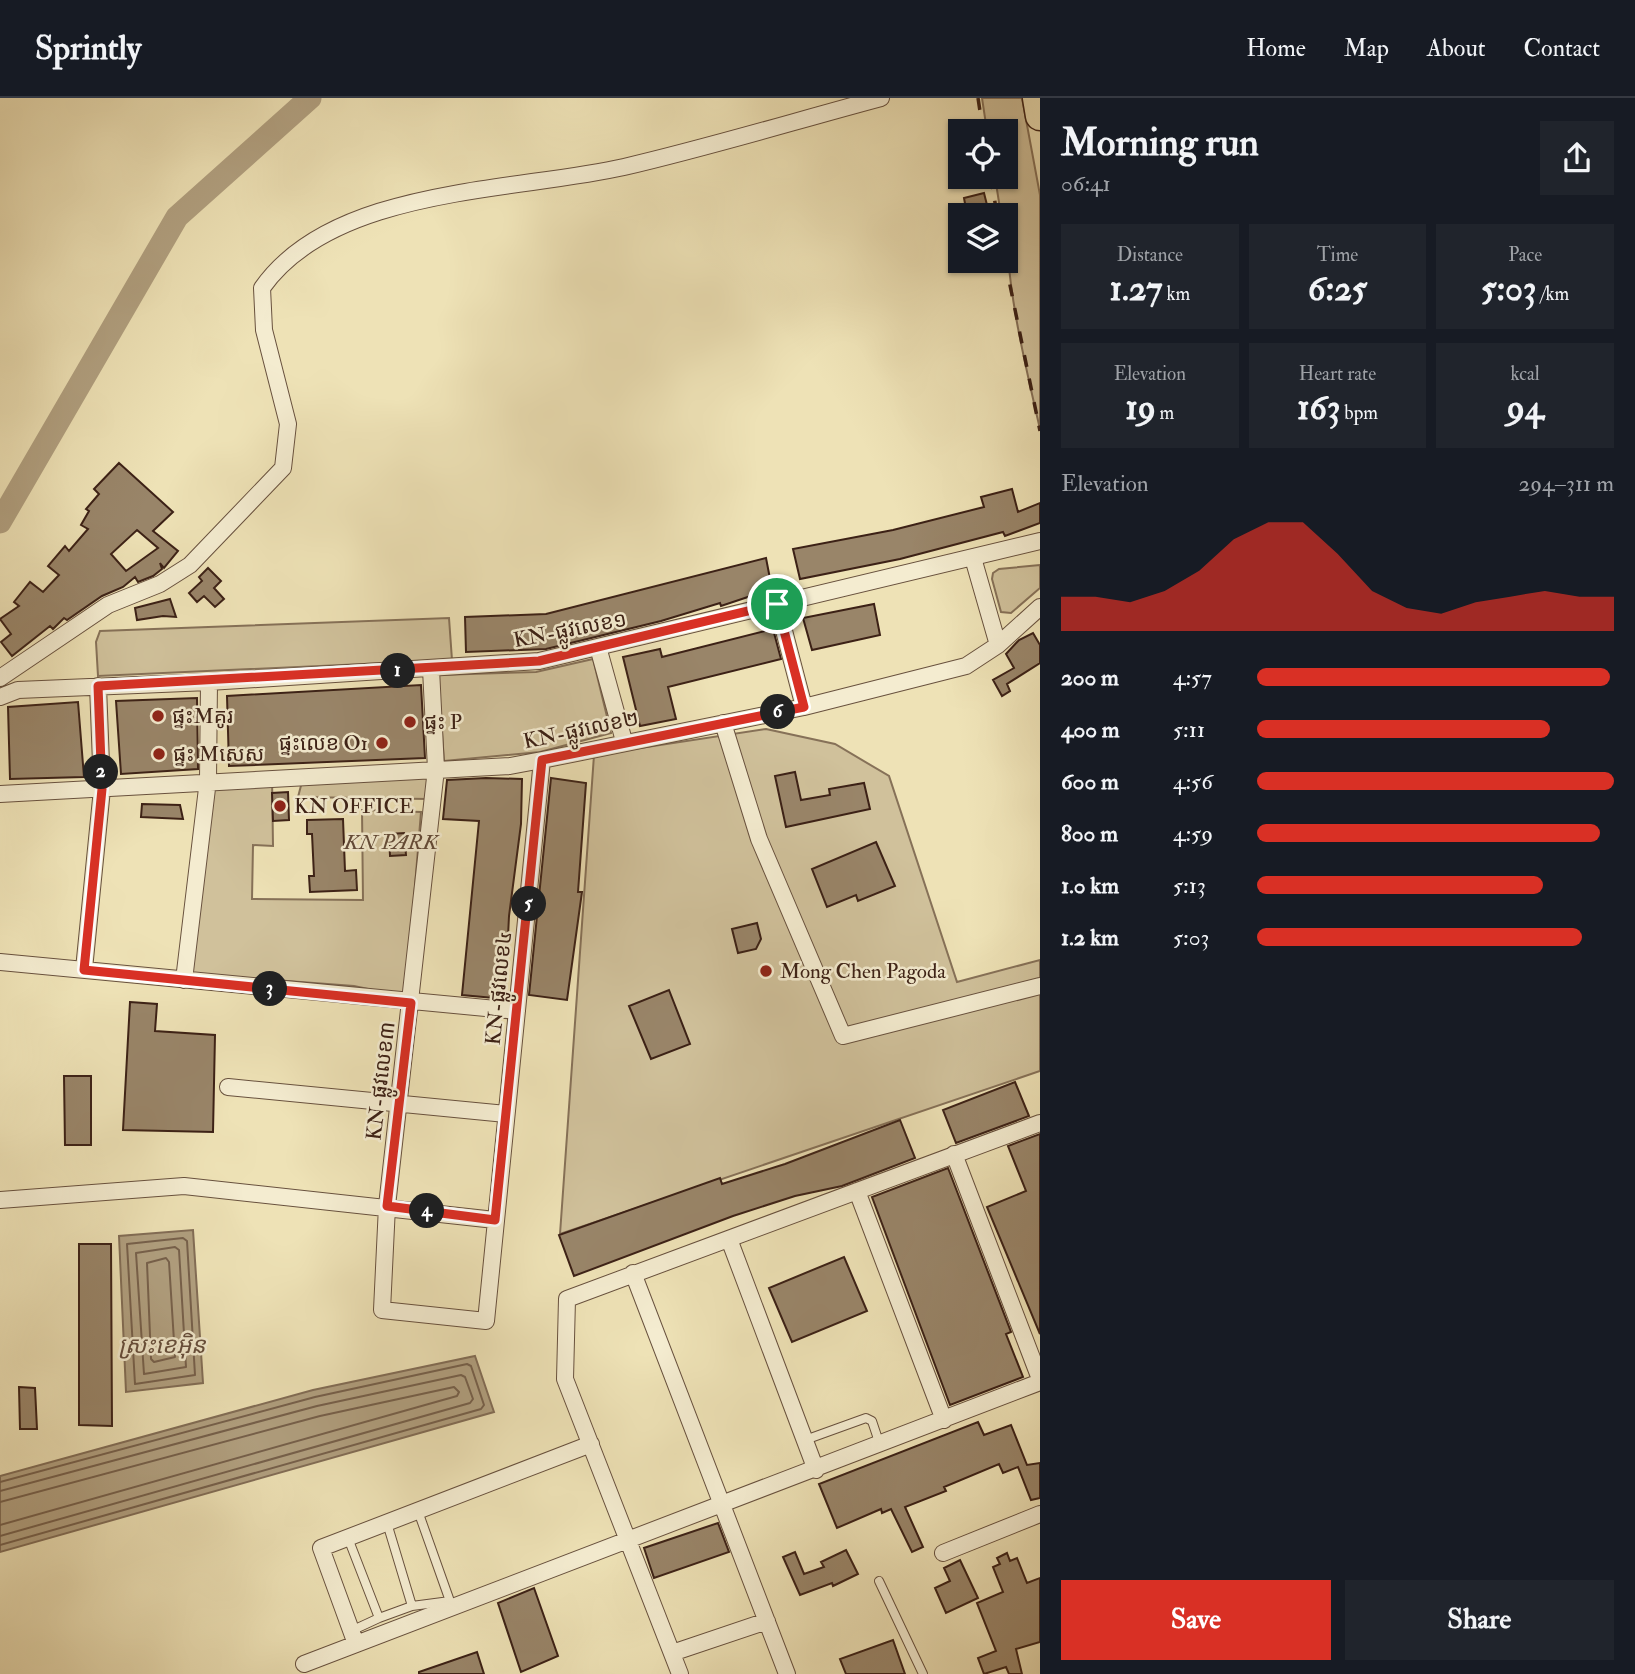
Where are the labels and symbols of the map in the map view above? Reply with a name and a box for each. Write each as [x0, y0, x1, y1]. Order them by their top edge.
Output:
pin [747, 574, 807, 634]
street label: KN-ផ្លូវលេខ១ [511, 606, 630, 659]
pin: 1 [380, 654, 416, 688]
pin: 6 [760, 694, 796, 730]
place label: ផ្ទះMគូរ [172, 703, 233, 730]
street label: KN-ផ្លូវលេខ២ [521, 705, 642, 760]
marker: ផ្ទះMគូរ [150, 708, 166, 724]
place label: ផ្ទះ P [424, 709, 462, 736]
marker: ផ្ទះ P [402, 714, 418, 730]
place label: ផ្ទះលេខ O1 [279, 730, 368, 757]
marker: ផ្ទះលេខ O1 [374, 735, 390, 751]
place label: ផ្ទះ Mសេស [173, 741, 264, 768]
marker: ផ្ទះ Mសេស [151, 746, 167, 762]
pin: 2 [84, 754, 119, 790]
place label: KN OFFICE [294, 793, 414, 820]
marker: KN OFFICE [272, 798, 288, 814]
park label: KN PARK [343, 829, 440, 856]
pin: 5 [512, 886, 546, 922]
street label: KN-ផ្លូវលេខ៤ [480, 930, 524, 1047]
place label: Mong Chen Pagoda [780, 958, 946, 985]
marker: Mong Chen Pagoda [758, 963, 774, 979]
pin: 3 [252, 972, 288, 1006]
street label: KN-ផ្លូវលេខ៣ [360, 1020, 407, 1143]
pin: 4 [410, 1194, 444, 1228]
water label: ស្រះខេអ៊ិន [118, 1331, 207, 1360]

